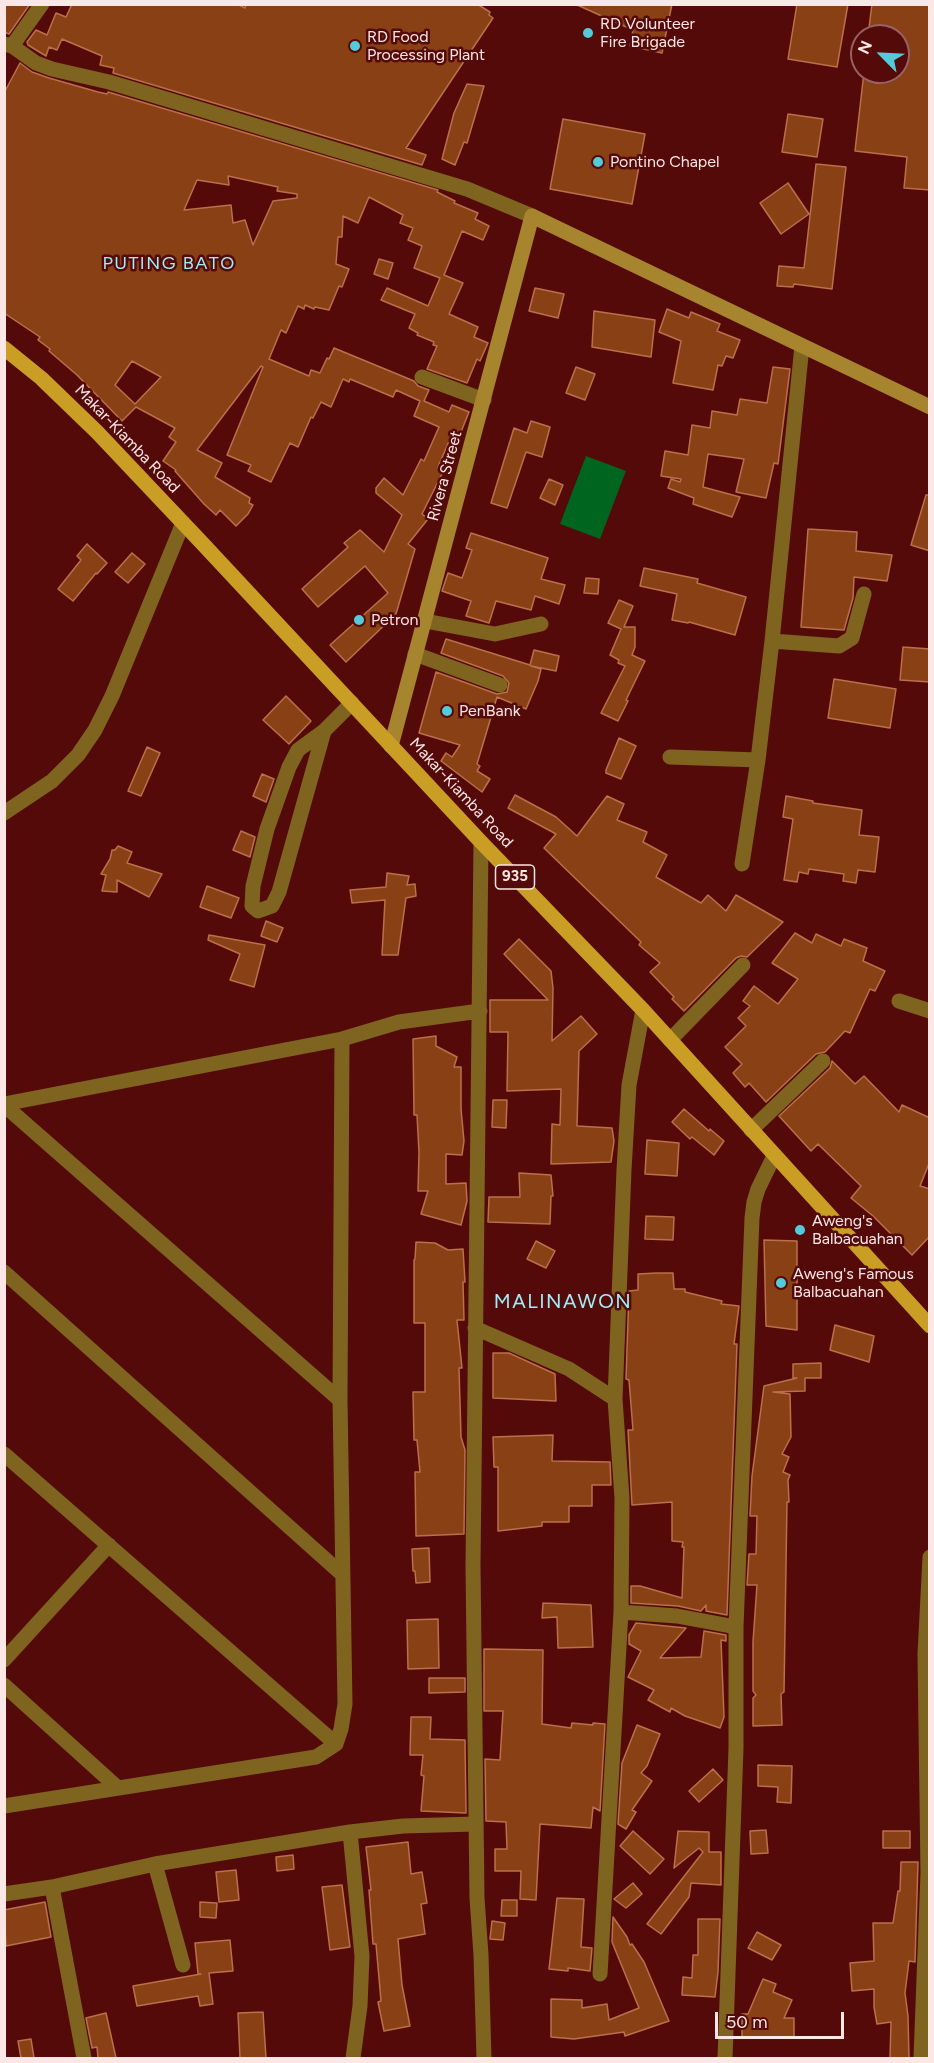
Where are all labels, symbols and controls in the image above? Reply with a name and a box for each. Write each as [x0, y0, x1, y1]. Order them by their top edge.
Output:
place label: RD Volunteer Fire Brigade [600, 14, 695, 52]
north arrow [850, 24, 910, 84]
marker: RD Volunteer Fire Brigade [581, 26, 595, 40]
place label: RD Food Processing Plant [367, 27, 485, 65]
text: N [854, 38, 876, 57]
marker: RD Food Processing Plant [348, 39, 362, 53]
place label: Pontino Chapel [610, 152, 720, 172]
marker: Pontino Chapel [591, 155, 605, 169]
district label: PUTING BATO [102, 253, 236, 275]
street label: Makar-Kiamba Road [70, 381, 184, 497]
street label: Rivera Street [424, 429, 466, 523]
place label: Petron [371, 610, 419, 630]
marker: Petron [352, 613, 366, 627]
place label: PenBank [459, 701, 520, 721]
marker: PenBank [440, 704, 454, 718]
street label: Makar-Kiamba Road [405, 734, 517, 852]
road number: 935 [496, 865, 534, 889]
place label: Aweng's Balbacuahan [812, 1211, 903, 1249]
marker: Aweng's Balbacuahan [793, 1223, 807, 1237]
place label: Aweng's Famous Balbacuahan [793, 1264, 914, 1302]
marker: Aweng's Famous Balbacuahan [774, 1276, 788, 1290]
district label: MALINAWON [494, 1290, 632, 1314]
scale bar [718, 2000, 847, 2038]
text: 50 m [726, 2011, 768, 2033]

